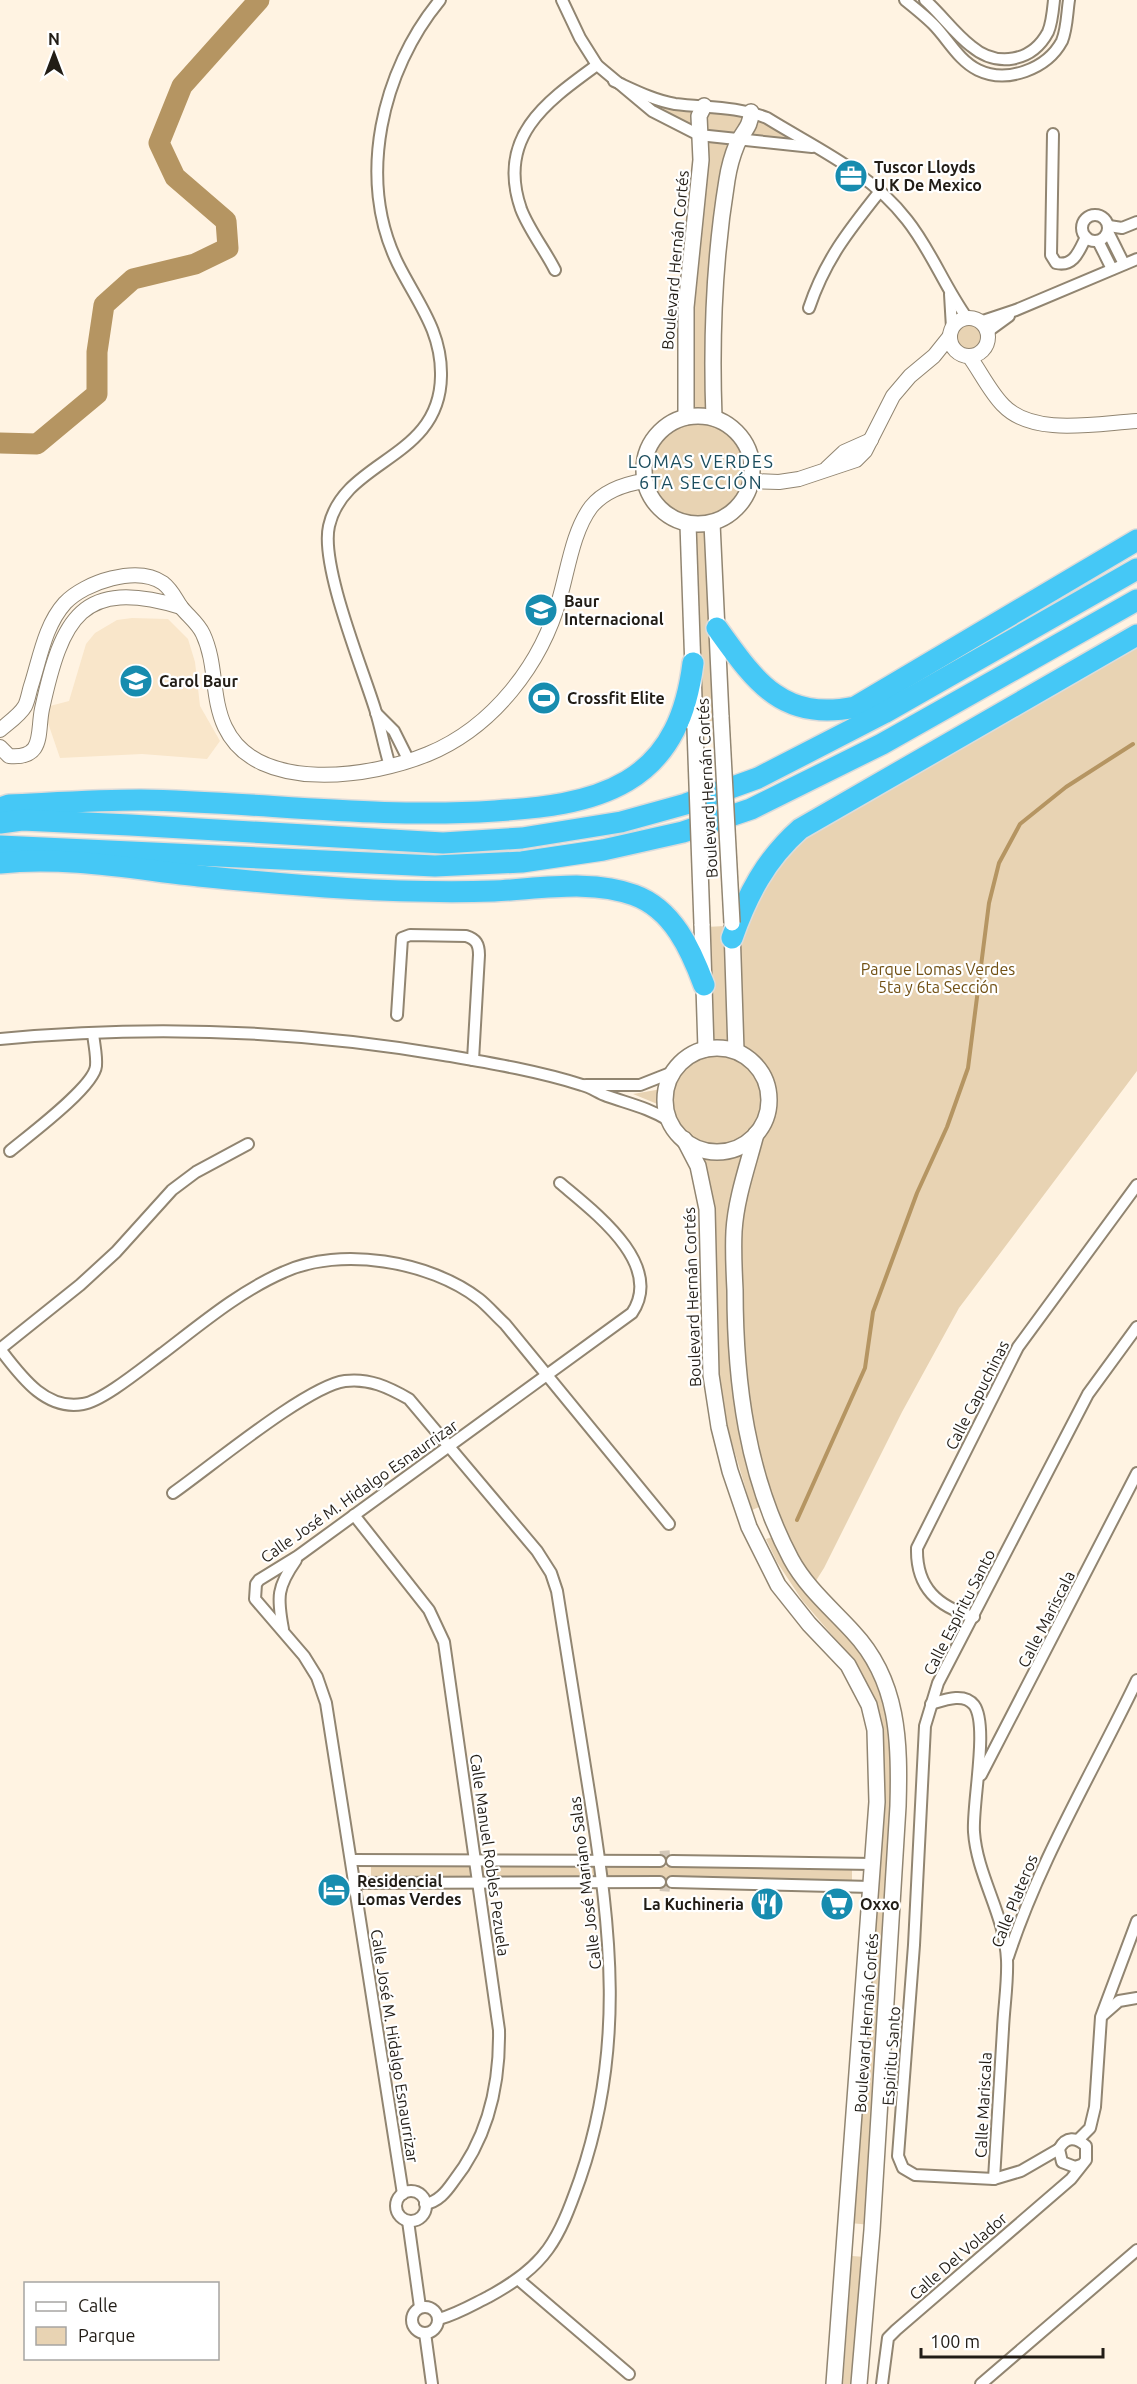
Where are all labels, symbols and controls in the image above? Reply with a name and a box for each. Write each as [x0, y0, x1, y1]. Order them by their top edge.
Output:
north arrow [24, 24, 84, 84]
text: N [48, 30, 60, 48]
office icon: Tuscor Lloyds U K De Mexico [833, 158, 869, 194]
place label: Tuscor Lloyds U K De Mexico [874, 158, 982, 194]
street label: Boulevard Hernán Cortés [658, 169, 692, 351]
district label: LOMAS VERDES 6TA SECCIÓN [628, 451, 774, 492]
school or university icon: Baur Internacional [523, 592, 559, 628]
place label: Baur Internacional [564, 592, 664, 628]
school or university icon: Carol Baur [118, 663, 154, 699]
place label: Carol Baur [159, 672, 238, 690]
sports icon: Crossfit Elite [526, 680, 562, 716]
place label: Crossfit Elite [567, 689, 665, 707]
street label: Boulevard Hernán Cortés [693, 697, 721, 878]
park label: Parque Lomas Verdes 5ta y 6ta Sección [861, 960, 1015, 996]
street label: Boulevard Hernán Cortés [680, 1207, 704, 1387]
street label: Calle Capuchinas [942, 1337, 1012, 1453]
street label: Calle José M. Hidalgo Esnaurrizar [257, 1416, 461, 1566]
street label: Calle Espíritu Santo [920, 1546, 998, 1678]
street label: Calle Mariscala [1014, 1568, 1078, 1670]
street label: Calle Manuel Robles Pezuela [467, 1753, 513, 1957]
street label: Calle José Mariano Salas [565, 1795, 605, 1970]
street label: Calle Plateros [987, 1852, 1041, 1950]
hotel icon: Residencial Lomas Verdes [316, 1872, 352, 1908]
place label: Residencial Lomas Verdes [357, 1872, 462, 1908]
restaurant icon: La Kuchineria [749, 1886, 785, 1922]
supermarket icon: Oxxo [819, 1886, 855, 1922]
place label: La Kuchineria [643, 1895, 744, 1913]
place label: Oxxo [860, 1895, 900, 1913]
street label: Calle José M. Hidalgo Esnaurrizar [368, 1928, 422, 2164]
street label: Boulevard Hernán Cortés [851, 1932, 881, 2114]
street label: Espiritu Santo [879, 2006, 903, 2106]
street label: Calle Mariscala [971, 2052, 995, 2158]
street label: Calle Del Volador [906, 2209, 1010, 2303]
legend [24, 2282, 219, 2360]
text: Calle [78, 2295, 118, 2315]
scale bar [921, 2321, 1102, 2359]
text: Parque [78, 2325, 135, 2345]
text: 100 m [930, 2331, 980, 2351]

